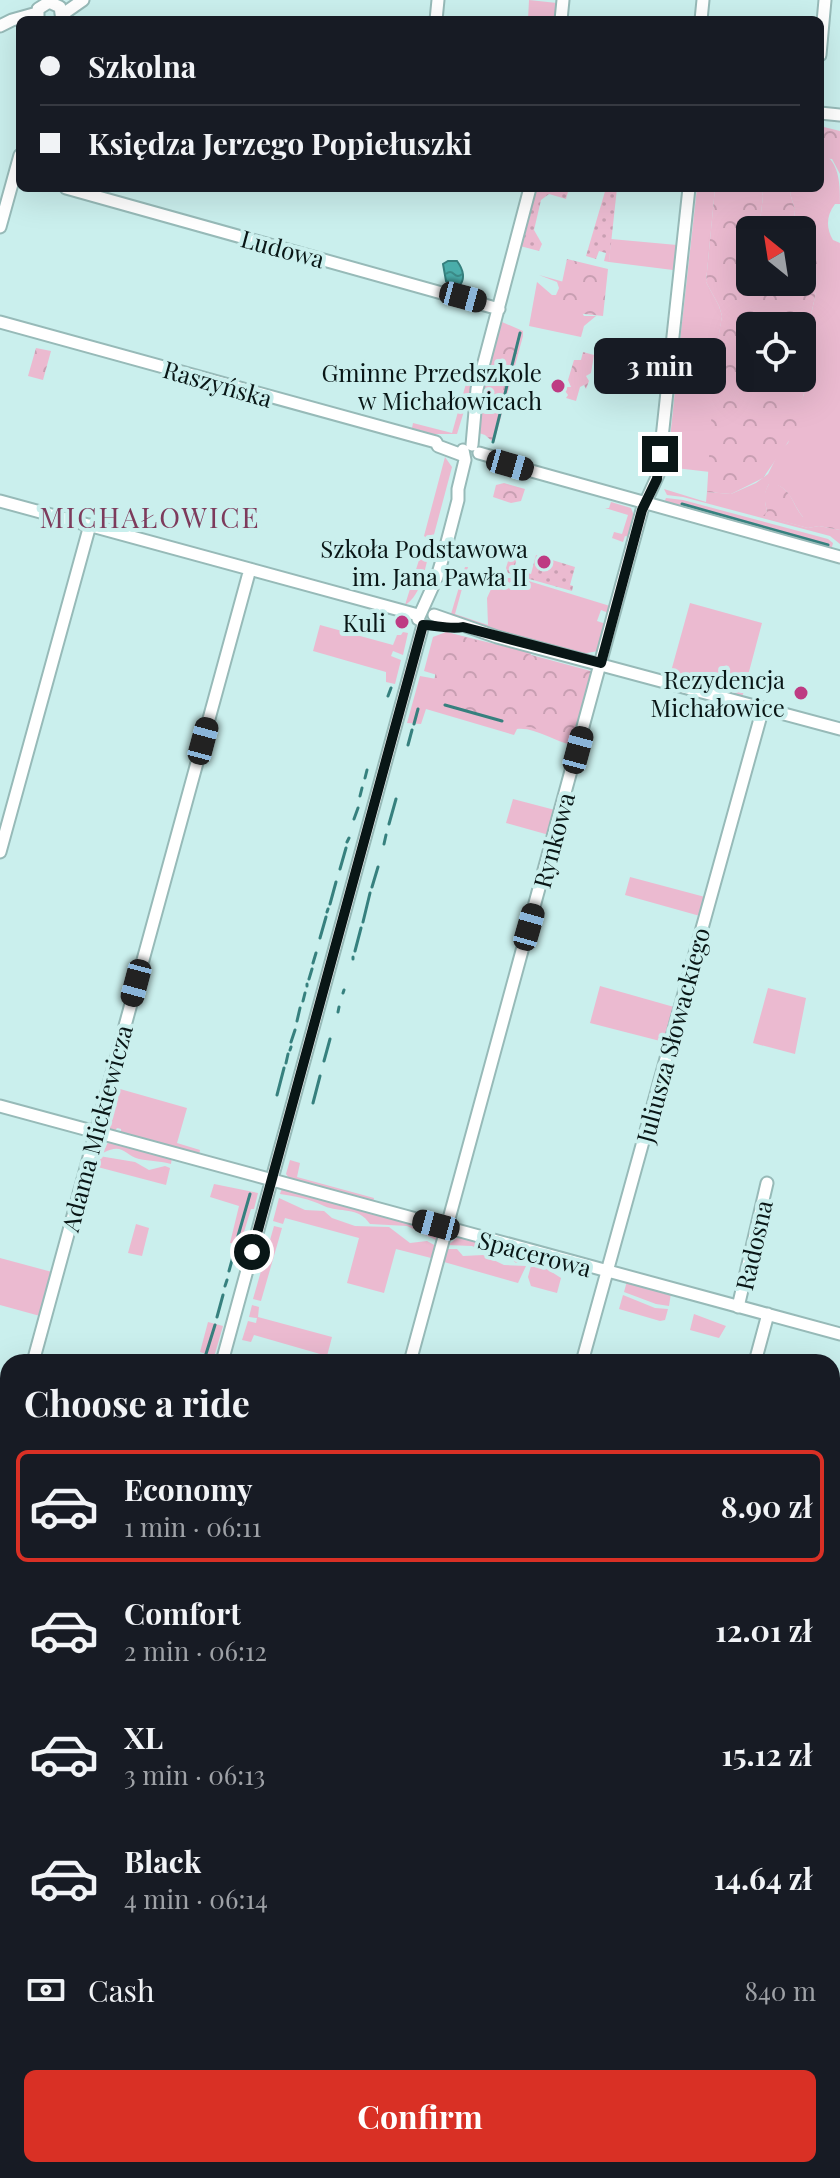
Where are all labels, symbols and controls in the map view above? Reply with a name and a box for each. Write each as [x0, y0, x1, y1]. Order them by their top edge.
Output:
text: Szkolna [88, 46, 196, 86]
text: Księdza Jerzego Popiełuszki [88, 123, 472, 163]
north arrow [736, 216, 816, 296]
map controls [736, 216, 816, 392]
street label: Ludowa [238, 222, 328, 275]
car [437, 279, 489, 315]
button: locate [736, 312, 816, 392]
callout: 3 min [594, 338, 726, 394]
text: 3 min [627, 348, 693, 383]
street label: Raszyńska [160, 352, 276, 414]
place label: Gminne Przedszkole w Michałowicach [321, 356, 542, 416]
marker: Gminne Przedszkole w Michałowicach [549, 377, 567, 395]
route end [642, 436, 678, 472]
car [484, 447, 536, 483]
district label: MICHAŁOWICE [39, 498, 261, 535]
place label: Szkoła Podstawowa im. Jana Pawła II [320, 532, 528, 592]
marker: Szkoła Podstawowa im. Jana Pawła II [535, 553, 553, 571]
place label: Kuli [342, 606, 386, 638]
marker: Kuli [393, 613, 411, 631]
place label: Rezydencja Michałowice [650, 663, 785, 723]
marker: Rezydencja Michałowice [792, 684, 810, 702]
car [185, 715, 221, 767]
car [560, 724, 596, 776]
street label: Rynkowa [525, 789, 581, 891]
car [511, 901, 547, 953]
street label: Juliusza Słowackiego [628, 924, 716, 1147]
car [118, 957, 154, 1009]
street label: Adama Mickiewicza [53, 1021, 139, 1236]
street label: Radosna [727, 1197, 779, 1293]
car [410, 1207, 462, 1243]
street label: Spacerowa [475, 1223, 595, 1283]
route start [234, 1234, 270, 1270]
text: Choose a ride [24, 1378, 250, 1426]
text: Economy [124, 1469, 253, 1509]
icon: car [28, 1470, 100, 1542]
text: 8.90 zł [721, 1486, 812, 1526]
text: 1 min · 06:11 [124, 1509, 261, 1544]
text: Comfort [124, 1593, 241, 1633]
icon: car [28, 1594, 100, 1666]
text: 12.01 zł [715, 1610, 812, 1650]
text: 2 min · 06:12 [124, 1633, 267, 1668]
text: XL [124, 1717, 163, 1757]
icon: car [28, 1718, 100, 1790]
text: 15.12 zł [722, 1734, 812, 1774]
text: 3 min · 06:13 [124, 1757, 265, 1792]
text: Black [124, 1841, 201, 1881]
icon: car [28, 1842, 100, 1914]
text: 14.64 zł [714, 1858, 812, 1898]
text: 4 min · 06:14 [124, 1881, 268, 1916]
icon: cash [24, 1968, 68, 2012]
text: Cash [88, 1970, 155, 2010]
text: 840 m [744, 1973, 816, 2008]
button: Confirm [24, 2070, 816, 2162]

